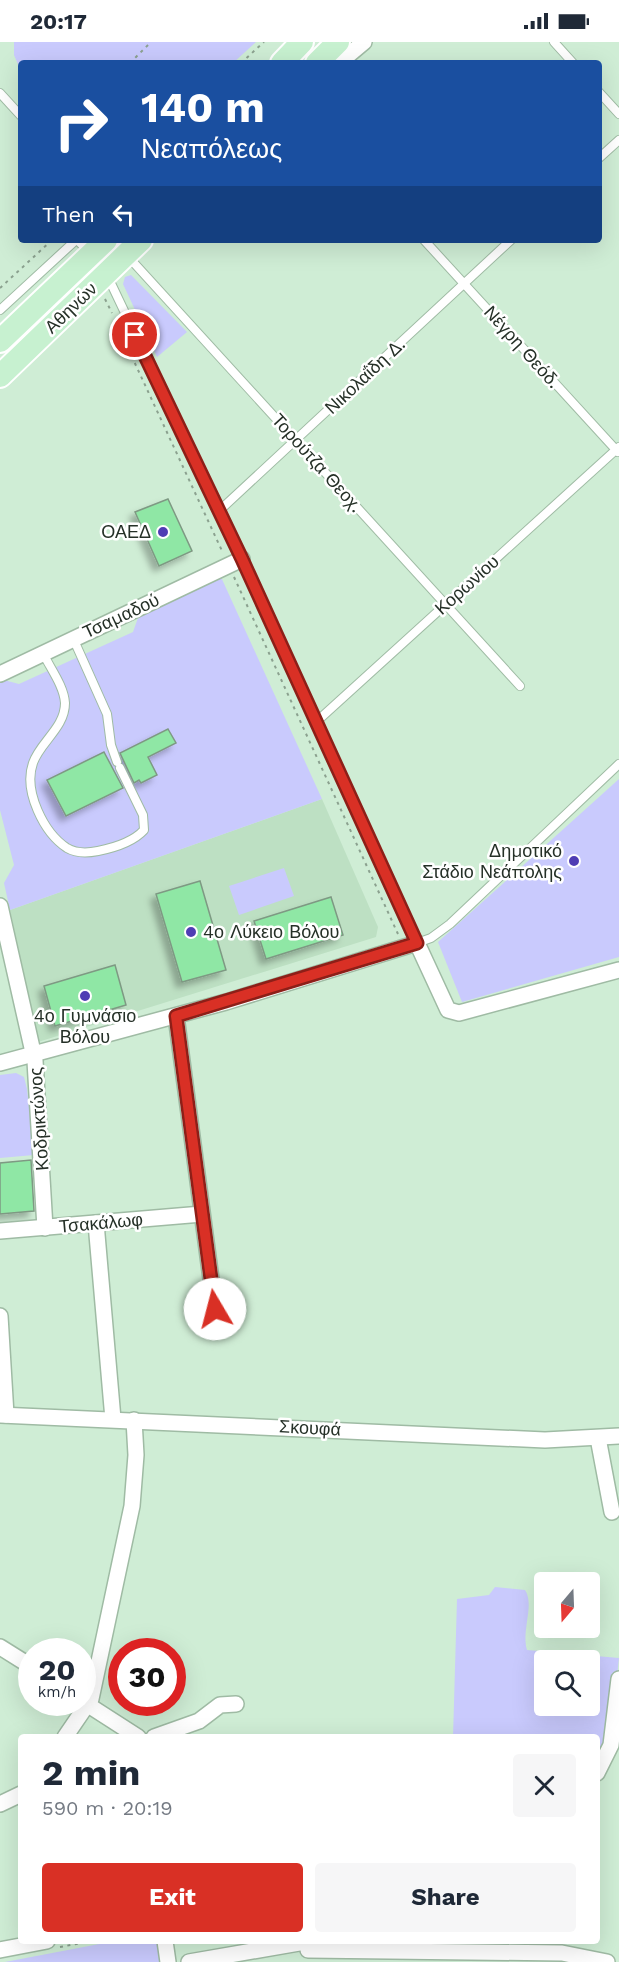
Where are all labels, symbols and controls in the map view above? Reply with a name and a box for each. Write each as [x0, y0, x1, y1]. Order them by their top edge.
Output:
text: 20:17 [30, 9, 87, 34]
text: 140 m [141, 83, 265, 132]
icon: right [42, 84, 120, 162]
text: Νεαπόλεως [141, 133, 282, 165]
icon: left [107, 198, 140, 231]
text: Then [42, 202, 95, 227]
street label: Αθηνών [40, 278, 101, 337]
street label: Νέγρη Θεόδ. [480, 301, 565, 392]
pin [109, 309, 160, 360]
icon: arrive [118, 318, 151, 351]
street label: Νικολαΐδη Δ. [320, 333, 409, 418]
street label: Τορούτζα Θεοχ. [268, 409, 367, 516]
place label: ΟΑΕΔ [101, 521, 151, 542]
marker: ΟΑΕΔ [156, 525, 170, 539]
street label: Κορωνίου [430, 550, 503, 619]
street label: Τσαμαδού [79, 589, 162, 642]
place label: Δημοτικό Στάδιο Νεάπολης [422, 840, 562, 882]
marker: Δημοτικό Στάδιο Νεάπολης [567, 854, 581, 868]
place label: 4ο Λύκειο Βόλου [203, 921, 339, 942]
marker: 4ο Λύκειο Βόλου [184, 925, 198, 939]
marker: 4ο Γυμνάσιο Βόλου [78, 989, 92, 1003]
place label: 4ο Γυμνάσιο Βόλου [34, 1005, 136, 1047]
street label: Κοδρικτώνος [24, 1066, 53, 1171]
street label: Τσακάλωφ [58, 1208, 144, 1237]
position arrow [183, 1277, 247, 1341]
street label: Σκουφά [279, 1415, 341, 1440]
north arrow [534, 1572, 600, 1638]
map controls [534, 1572, 600, 1716]
speed limit sign: 30 [108, 1638, 186, 1716]
button: search [534, 1650, 600, 1716]
text: 20 [38, 1652, 76, 1687]
text: km/h [38, 1683, 76, 1701]
text: 2 min [42, 1752, 140, 1794]
button: close [513, 1754, 576, 1817]
text: 590 m · 20:19 [42, 1796, 173, 1820]
button: Exit [42, 1863, 303, 1932]
button: Share [315, 1863, 576, 1932]

